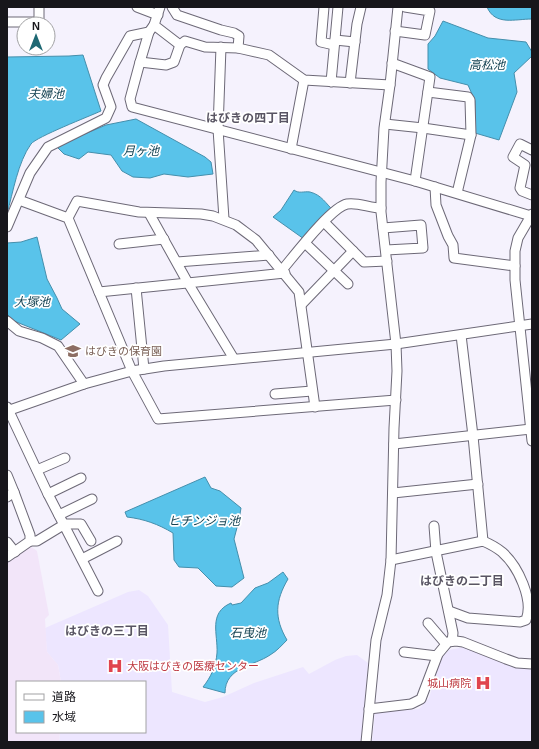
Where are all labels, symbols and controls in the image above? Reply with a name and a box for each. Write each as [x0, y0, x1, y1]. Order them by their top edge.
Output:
north arrow [16, 16, 56, 56]
text: N [32, 20, 40, 32]
water label: 高松池 [469, 58, 506, 72]
water label: 夫婦池 [28, 87, 65, 101]
district label: はびきの四丁目 [206, 111, 290, 125]
water label: 月ヶ池 [123, 144, 160, 158]
water label: 大塚池 [14, 295, 51, 309]
school or university icon: はびきの保育園 [64, 342, 82, 360]
place label: はびきの保育園 [85, 345, 162, 357]
water label: ヒチンジョ池 [168, 514, 241, 528]
district label: はびきの二丁目 [420, 574, 504, 588]
district label: はびきの三丁目 [65, 624, 149, 638]
water label: 石曳池 [230, 626, 267, 640]
hospital icon: 大阪はびきの医療センター [106, 657, 124, 675]
place label: 大阪はびきの医療センター [127, 660, 259, 672]
hospital icon: 城山病院 [474, 674, 492, 692]
place label: 城山病院 [427, 677, 471, 689]
legend [16, 681, 146, 733]
text: 道路 [52, 690, 76, 704]
text: 水域 [52, 710, 76, 724]

